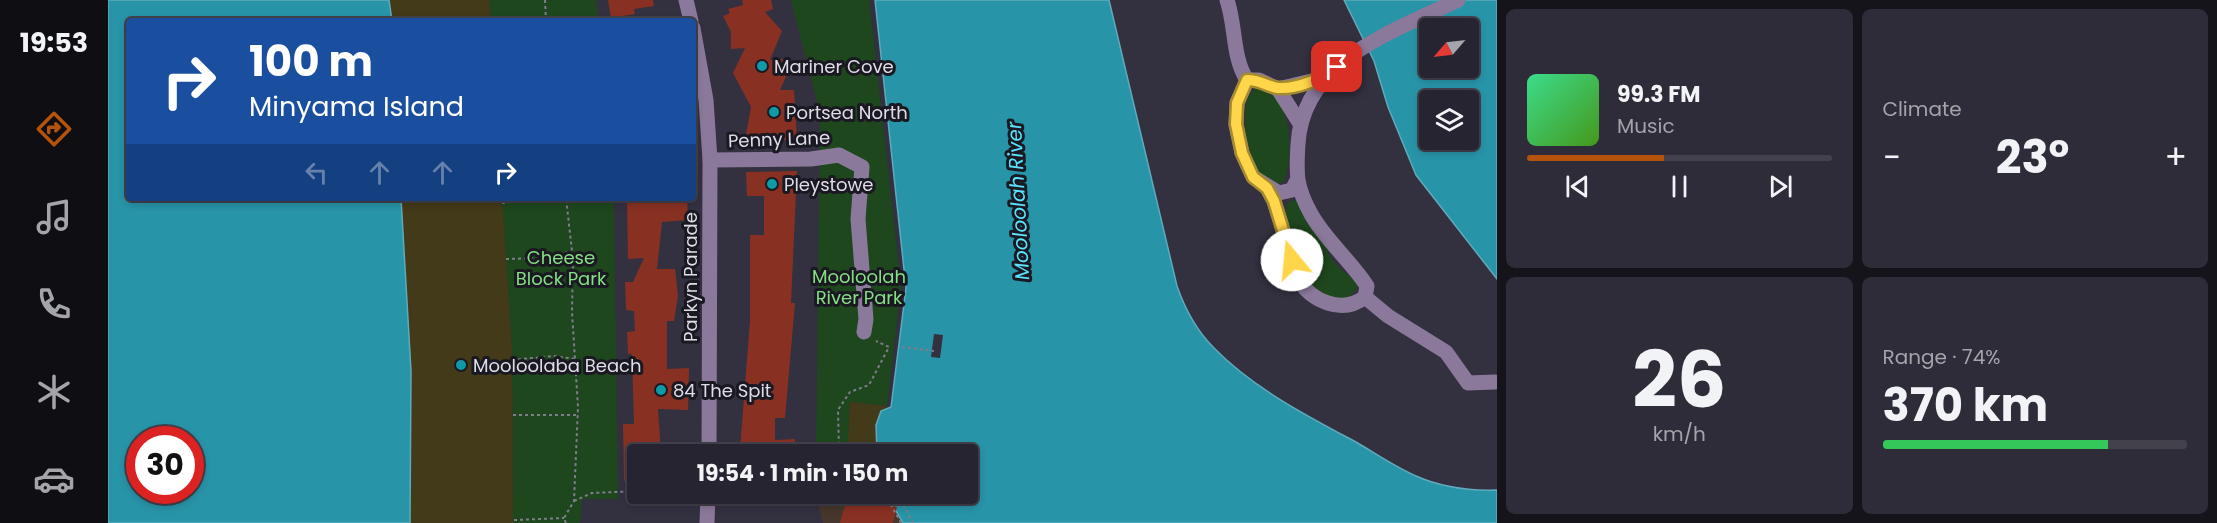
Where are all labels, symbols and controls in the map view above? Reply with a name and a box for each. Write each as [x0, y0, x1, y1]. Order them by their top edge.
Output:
north arrow [1419, 18, 1479, 78]
map controls [1419, 18, 1479, 150]
text: 19:53 [20, 24, 88, 61]
text: 100 m [249, 32, 373, 91]
pin [1311, 41, 1362, 92]
icon: right [150, 42, 228, 120]
icon: arrive [1320, 50, 1353, 83]
place label: Mariner Cove [774, 54, 894, 79]
marker: Mariner Cove [755, 59, 769, 73]
text: 99.3 FM [1617, 79, 1700, 110]
text: Minyama Island [249, 88, 464, 125]
button: layers [1419, 90, 1479, 150]
text: Climate [1883, 95, 1962, 123]
place label: Portsea North [786, 100, 908, 125]
marker: Portsea North [767, 105, 781, 119]
icon: directions [33, 108, 75, 150]
text: Music [1617, 112, 1675, 140]
water label: Mooloolah River [1000, 120, 1036, 281]
street label: Penny Lane [728, 125, 830, 153]
text: 23° [1996, 126, 2069, 189]
text: − [1883, 134, 1901, 181]
text: + [2164, 134, 2187, 181]
icon: left [300, 156, 333, 189]
icon: ahead [363, 156, 396, 189]
icon: ahead [426, 156, 459, 189]
icon: right [489, 156, 522, 189]
icon: previous [1561, 170, 1594, 203]
icon: pause [1663, 170, 1696, 203]
icon: next [1764, 170, 1797, 203]
place label: Pleystowe [784, 172, 874, 197]
marker: Pleystowe [765, 177, 779, 191]
icon: music [33, 196, 75, 238]
street label: Parkyn Parade [678, 212, 703, 342]
position arrow [1260, 228, 1324, 292]
park label: Cheese Block Park [516, 245, 607, 291]
park label: Mooloolah River Park [812, 264, 906, 310]
icon: phone [33, 283, 75, 325]
text: 26 [1632, 325, 1726, 434]
text: Range · 74% [1883, 343, 2001, 371]
place label: Mooloolaba Beach [473, 353, 642, 378]
marker: Mooloolaba Beach [454, 358, 468, 372]
icon: climate [33, 371, 75, 413]
text: 370 km [1883, 374, 2048, 437]
place label: 84 The Spit [673, 378, 771, 403]
marker: 84 The Spit [654, 383, 668, 397]
text: km/h [1653, 420, 1706, 448]
speed limit sign: 30 [126, 426, 204, 504]
icon: car [33, 458, 75, 500]
text: 19:54 · 1 min · 150 m [697, 458, 908, 489]

